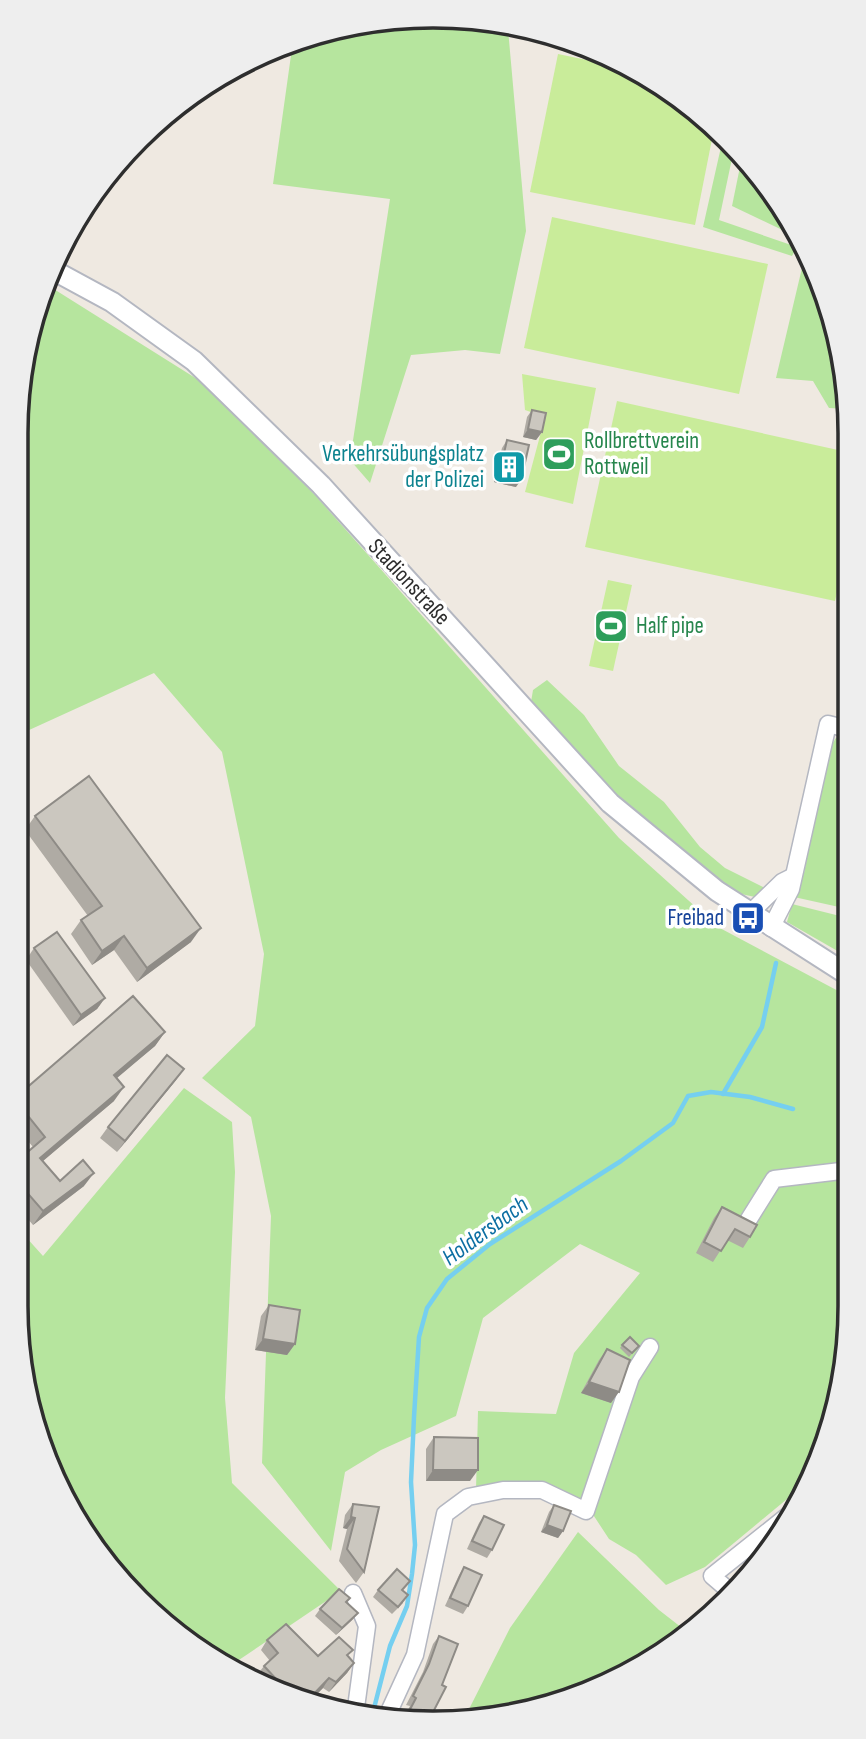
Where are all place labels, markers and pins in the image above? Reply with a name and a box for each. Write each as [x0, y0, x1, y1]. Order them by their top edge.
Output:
place label: Rollbrettverein Rottweil [584, 427, 699, 481]
sports icon: Rollbrettverein Rottweil [540, 435, 578, 473]
place label: Verkehrsübungsplatz der Polizei [322, 440, 484, 494]
building icon: Verkehrsübungsplatz der Polizei [490, 448, 528, 486]
sports icon: Half pipe [592, 607, 630, 645]
place label: Half pipe [636, 612, 704, 640]
bus stop icon: Freibad [729, 899, 767, 937]
place label: Freibad [668, 904, 724, 932]

